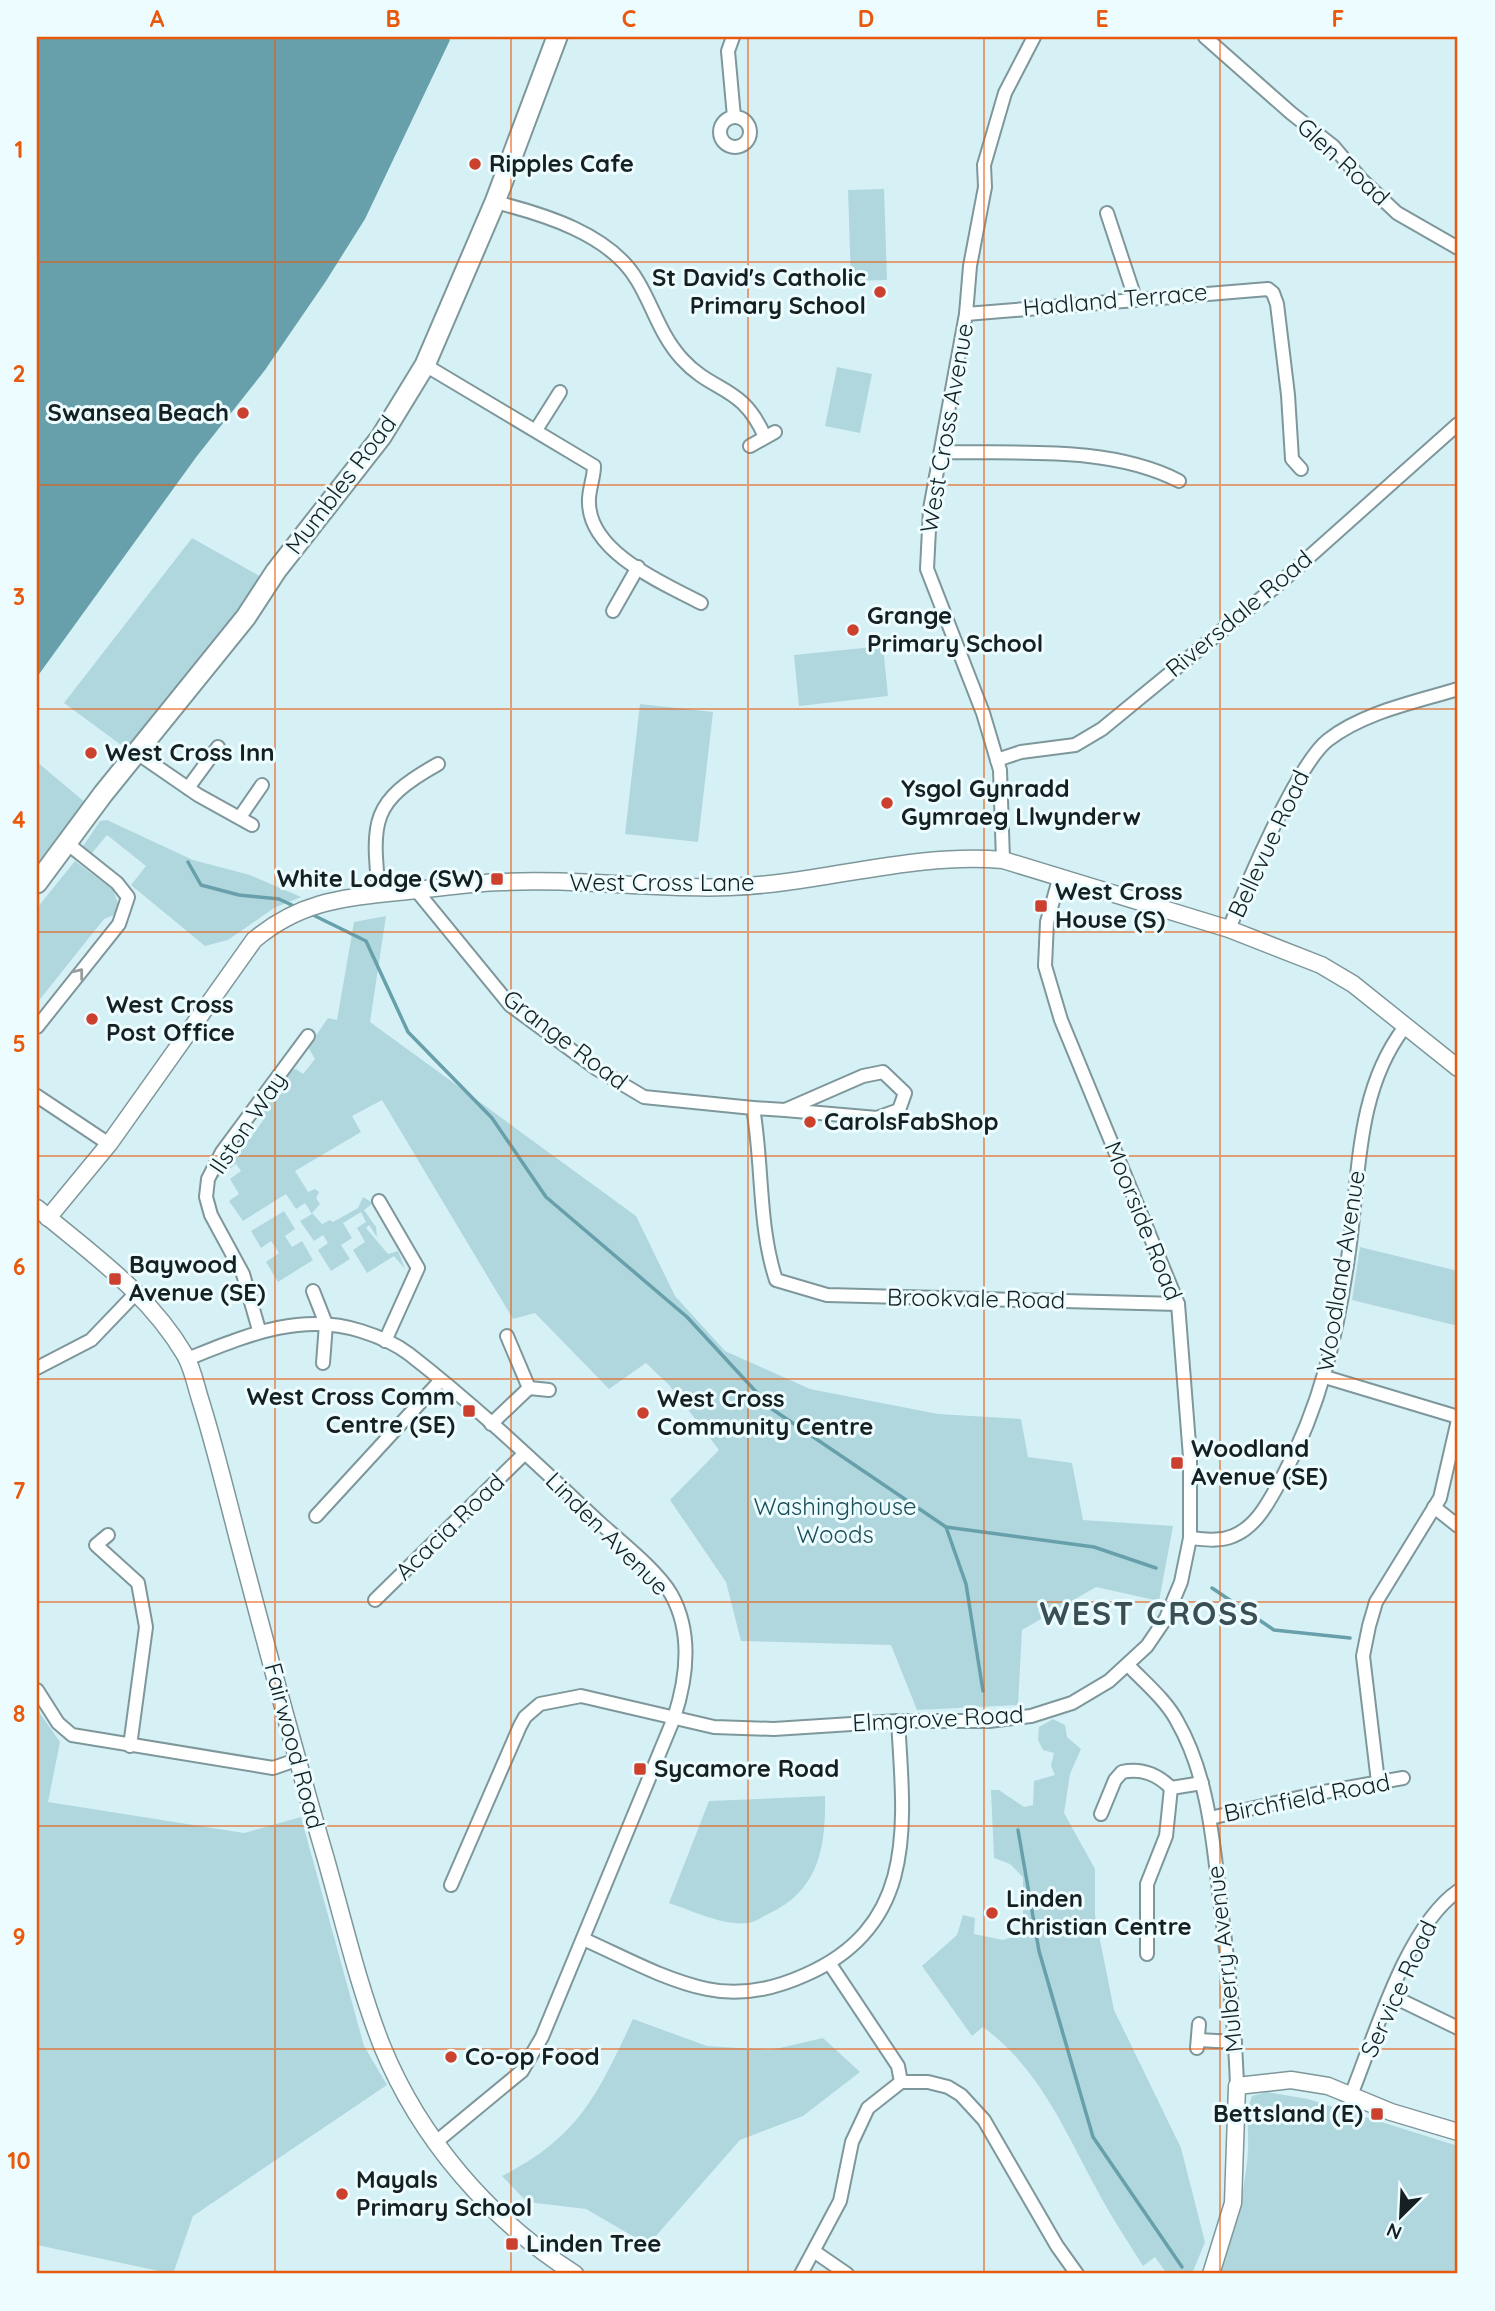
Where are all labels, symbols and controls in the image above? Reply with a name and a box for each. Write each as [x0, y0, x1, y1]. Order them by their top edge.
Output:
text: A [150, 4, 165, 33]
text: B [385, 4, 401, 33]
text: C [622, 4, 636, 33]
text: D [858, 4, 874, 33]
text: E [1095, 4, 1109, 33]
text: F [1332, 4, 1344, 33]
street label: Glen Road [1291, 111, 1396, 212]
text: 1 [15, 135, 23, 164]
place label: Ripples Cafe [489, 148, 634, 178]
marker: Ripples Cafe [467, 156, 483, 172]
place label: St David's Catholic Primary School [652, 262, 866, 320]
street label: Hadland Terrace [1021, 276, 1209, 322]
marker: St David's Catholic Primary School [872, 284, 888, 300]
street label: West Cross Avenue [913, 321, 979, 535]
text: 2 [12, 359, 26, 388]
place label: Swansea Beach [48, 397, 229, 427]
marker: Swansea Beach [235, 405, 251, 421]
street label: Mumbles Road [278, 409, 402, 560]
street label: Riversdale Road [1159, 543, 1318, 683]
text: 3 [13, 582, 25, 611]
place label: Grange Primary School [867, 600, 1043, 658]
marker: Grange Primary School [845, 622, 861, 638]
place label: West Cross Inn [105, 737, 275, 767]
marker: West Cross Inn [83, 745, 99, 761]
street label: Bellevue Road [1221, 765, 1315, 922]
place label: Ysgol Gynradd Gymraeg Llwynderw [901, 773, 1141, 831]
marker: Ysgol Gynradd Gymraeg Llwynderw [879, 795, 895, 811]
text: 4 [12, 805, 26, 834]
place label: White Lodge (SW) [277, 863, 483, 893]
street label: West Cross Lane [569, 867, 755, 897]
marker: White Lodge (SW) [489, 871, 505, 887]
place label: West Cross House (S) [1055, 876, 1183, 934]
marker: West Cross House (S) [1033, 898, 1049, 914]
one-way arrow [71, 968, 83, 981]
street label: Grange Road [497, 983, 634, 1096]
place label: West Cross Post Office [106, 989, 235, 1047]
marker: West Cross Post Office [84, 1011, 100, 1027]
text: 5 [12, 1029, 26, 1058]
street label: Ilston Way [202, 1066, 292, 1179]
place label: CarolsFabShop [824, 1106, 999, 1136]
marker: CarolsFabShop [802, 1114, 818, 1130]
street label: Moorside Road [1098, 1137, 1189, 1304]
street label: Woodland Avenue [1309, 1168, 1371, 1374]
place label: Baywood Avenue (SE) [129, 1249, 266, 1307]
text: 6 [13, 1252, 25, 1281]
marker: Baywood Avenue (SE) [107, 1271, 123, 1287]
street label: Brookvale Road [887, 1281, 1065, 1315]
place label: West Cross Comm Centre (SE) [246, 1381, 455, 1439]
place label: West Cross Community Centre [657, 1383, 873, 1441]
marker: West Cross Comm Centre (SE) [461, 1403, 477, 1419]
marker: West Cross Community Centre [635, 1405, 651, 1421]
place label: Woodland Avenue (SE) [1191, 1433, 1328, 1491]
marker: Woodland Avenue (SE) [1169, 1455, 1185, 1471]
street label: Linden Avenue [540, 1465, 676, 1601]
street label: Acacia Road [388, 1467, 510, 1586]
text: 7 [13, 1476, 26, 1505]
park label: Washinghouse Woods [754, 1491, 916, 1549]
district label: WEST CROSS [1040, 1593, 1260, 1633]
street label: Fairwood Road [258, 1659, 332, 1832]
text: 8 [13, 1699, 25, 1728]
street label: Elmgrove Road [852, 1699, 1024, 1737]
place label: Sycamore Road [654, 1753, 839, 1783]
marker: Sycamore Road [632, 1761, 648, 1777]
street label: Birchfield Road [1221, 1766, 1393, 1828]
street label: Mulberry Avenue [1199, 1864, 1249, 2054]
place label: Linden Christian Centre [1006, 1883, 1192, 1941]
marker: Linden Christian Centre [984, 1905, 1000, 1921]
street label: Service Road [1353, 1915, 1443, 2062]
text: 9 [12, 1922, 26, 1951]
place label: Co-op Food [465, 2041, 599, 2071]
marker: Co-op Food [443, 2049, 459, 2065]
place label: Bettsland (E) [1213, 2098, 1363, 2128]
marker: Bettsland (E) [1369, 2106, 1385, 2122]
text: 10 [7, 2146, 31, 2175]
place label: Mayals Primary School [356, 2164, 532, 2222]
north arrow [1366, 2182, 1436, 2252]
marker: Mayals Primary School [334, 2186, 350, 2202]
text: N [1383, 2218, 1405, 2245]
place label: Linden Tree [526, 2228, 662, 2258]
marker: Linden Tree [504, 2236, 520, 2252]

